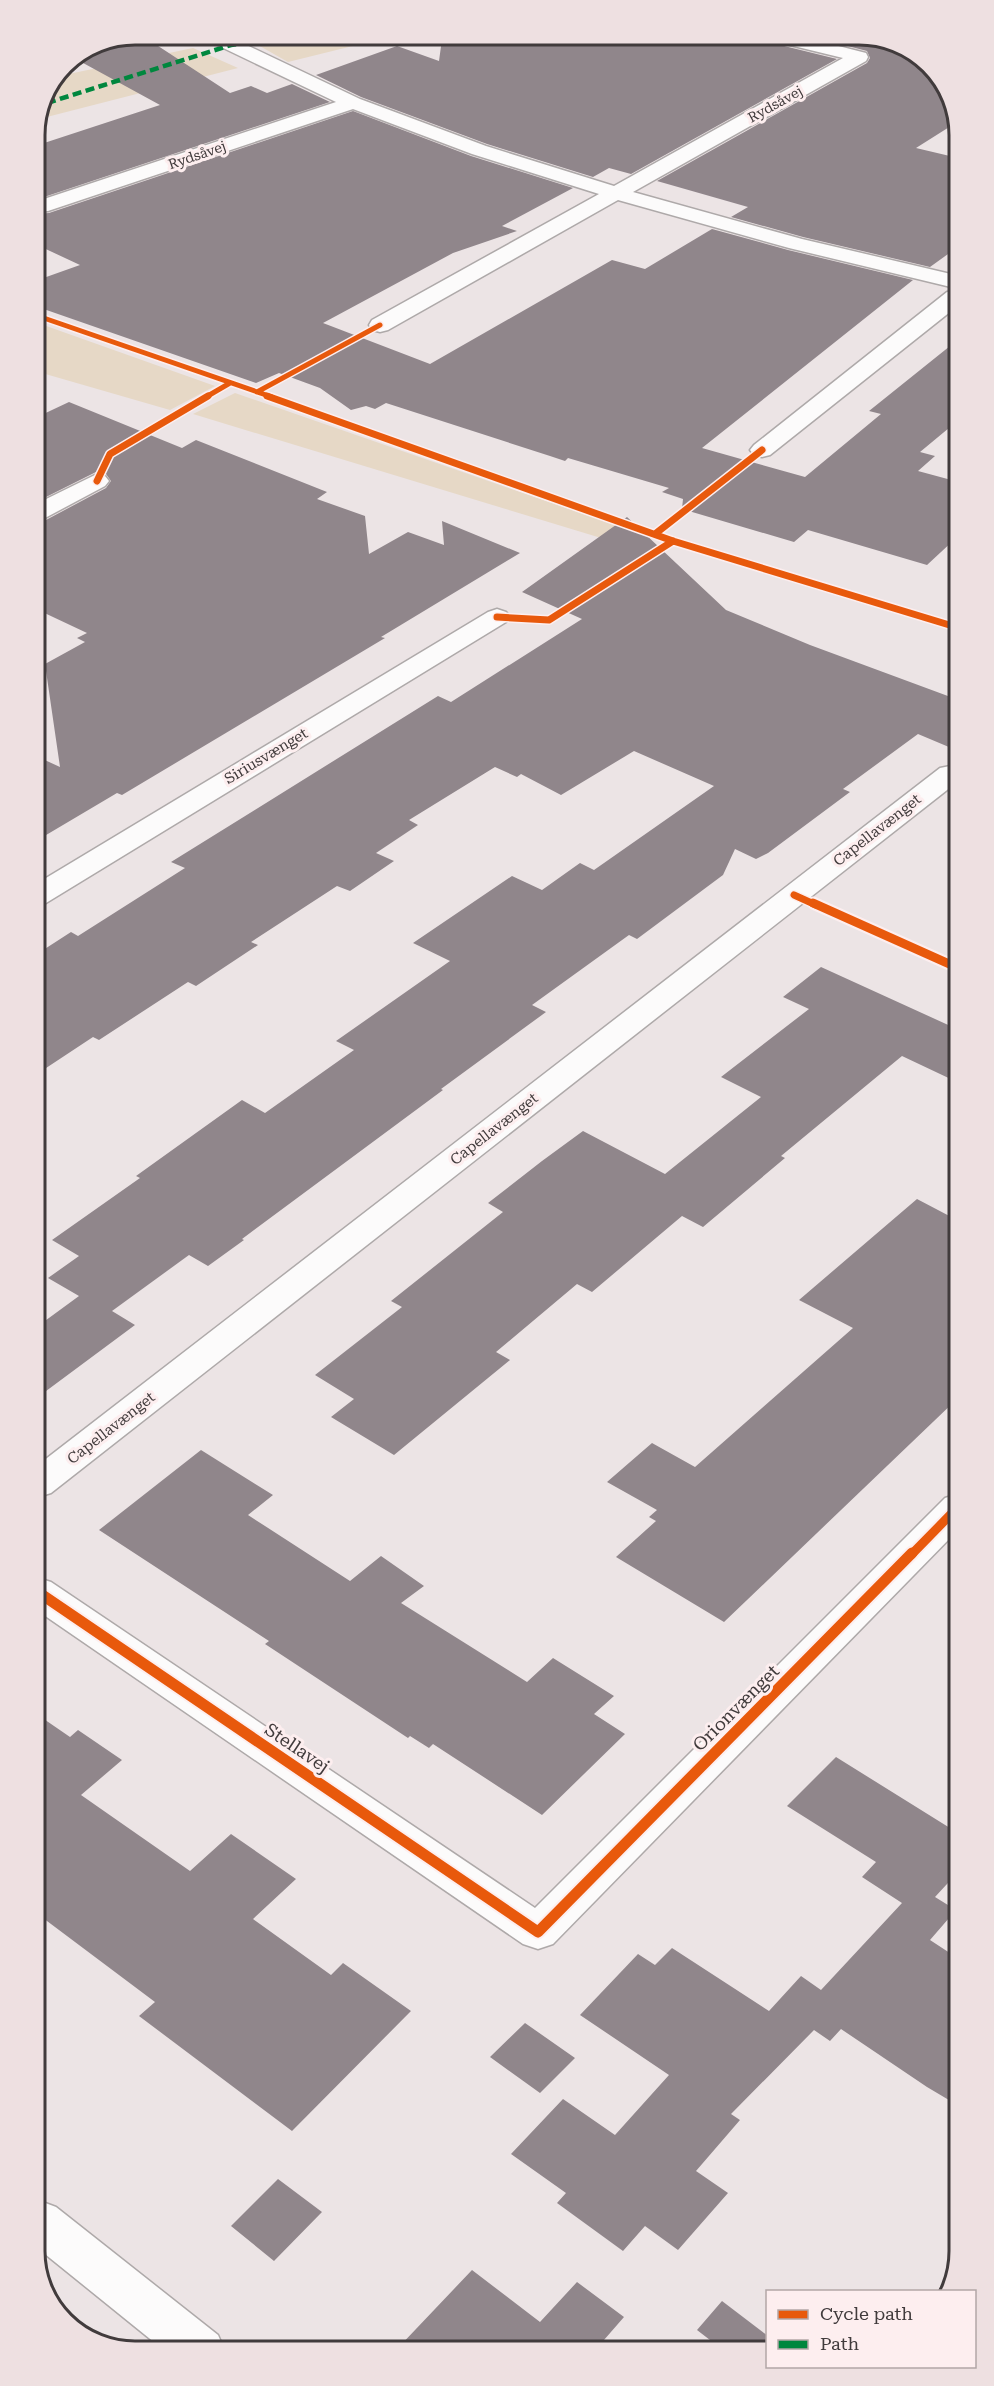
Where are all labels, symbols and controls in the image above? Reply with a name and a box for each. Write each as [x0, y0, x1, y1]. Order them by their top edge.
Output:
street label: Rydsåvej [745, 82, 805, 126]
street label: Rydsåvej [166, 138, 228, 172]
street label: Siriusvænget [221, 724, 311, 788]
street label: Capellavænget [830, 790, 925, 870]
street label: Capellavænget [447, 1089, 542, 1169]
street label: Capellavænget [64, 1388, 159, 1468]
street label: Orionvænget [688, 1660, 783, 1755]
street label: Stellavej [261, 1718, 333, 1777]
legend [766, 2290, 976, 2368]
text: Cycle path [820, 2303, 913, 2324]
text: Path [820, 2333, 859, 2354]

